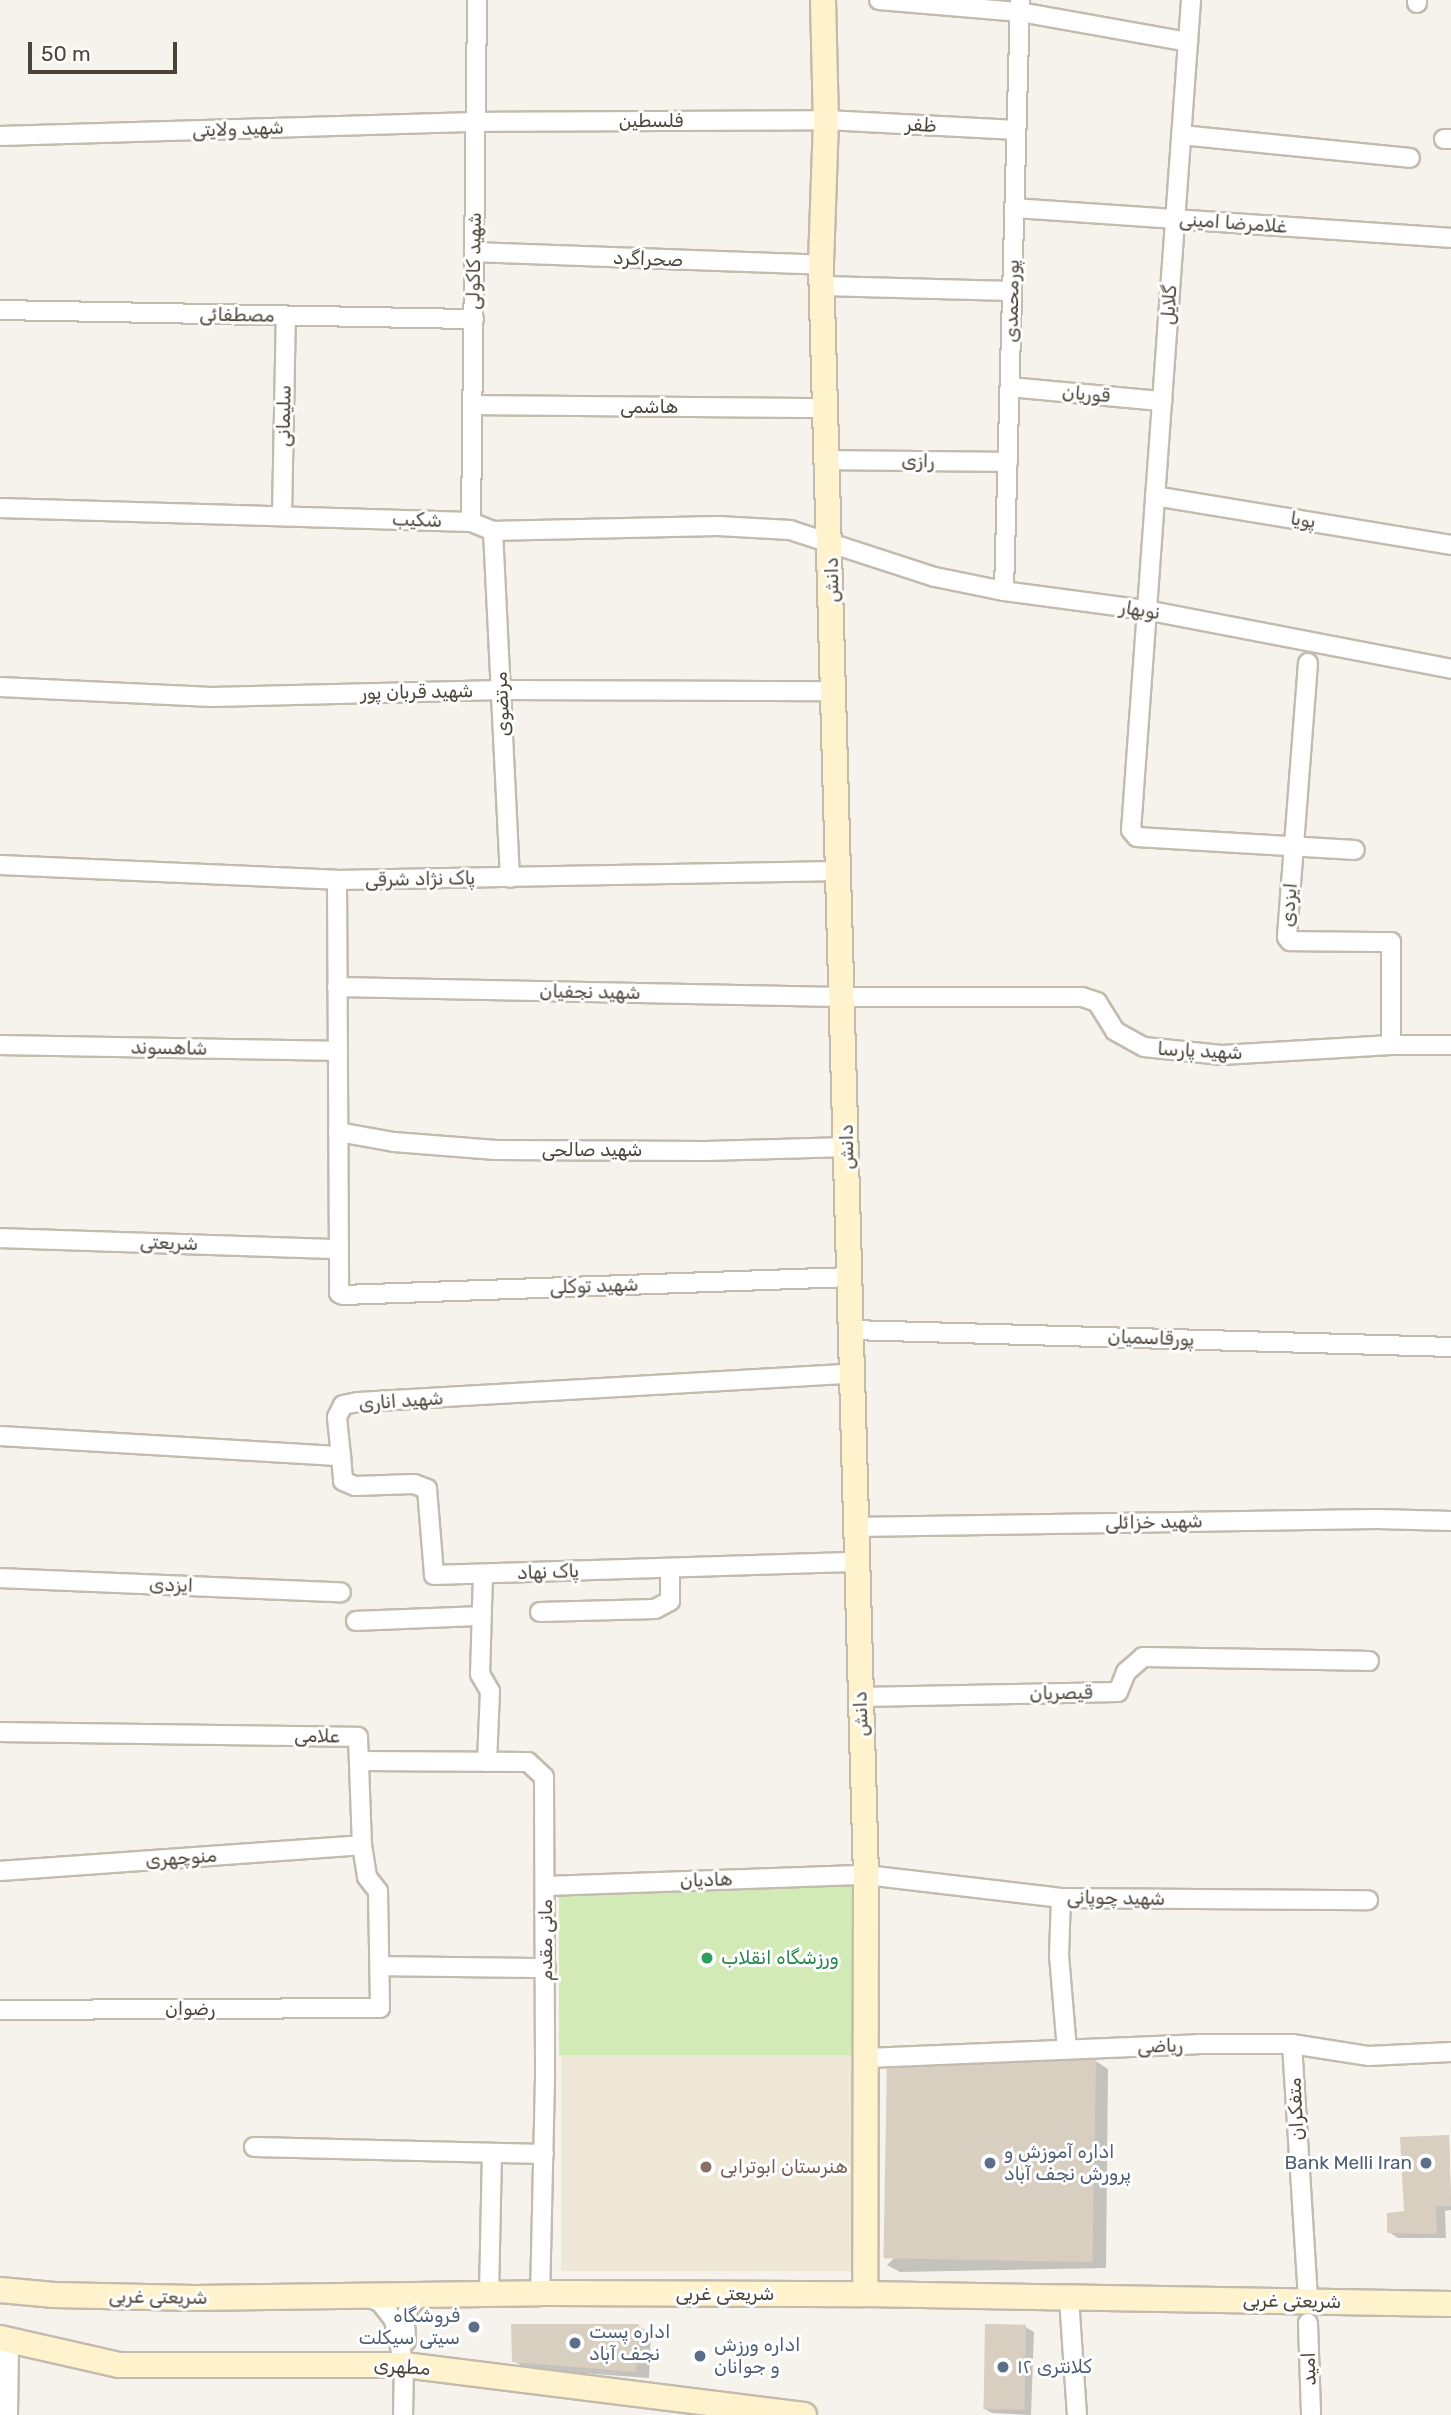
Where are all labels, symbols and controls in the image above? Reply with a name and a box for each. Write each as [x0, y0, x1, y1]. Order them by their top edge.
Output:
scale bar [32, 28, 180, 72]
text: 50 m [41, 41, 91, 66]
street label: فلسطین [619, 110, 683, 132]
street label: ظفر [905, 113, 937, 137]
street label: شهید ولایتی [192, 116, 284, 142]
street label: غلامرضا امینی [1178, 208, 1288, 238]
street label: شهید کاکولی [462, 212, 486, 310]
street label: صحراگرد [613, 246, 683, 272]
street label: پورمحمدی [1000, 259, 1024, 343]
street label: گلایل [1156, 284, 1182, 326]
street label: مصطفائی [199, 303, 275, 327]
street label: قوریان [1061, 381, 1111, 407]
street label: سلیمانی [272, 385, 296, 447]
street label: هاشمی [620, 396, 678, 418]
street label: رازی [901, 449, 935, 473]
street label: پویا [1289, 507, 1317, 533]
street label: شکیب [391, 508, 443, 532]
street label: دانش [820, 557, 844, 603]
street label: نوبهار [1118, 596, 1162, 624]
street label: مرتضوی [489, 671, 515, 737]
street label: شهید قربان پور [360, 680, 474, 704]
street label: پاک نژاد شرقی [365, 867, 475, 891]
street label: ایزدی [1276, 882, 1302, 928]
street label: شهید نجفیان [539, 980, 641, 1004]
street label: شاهسوند [130, 1036, 208, 1060]
street label: شهید پارسا [1157, 1037, 1243, 1065]
street label: دانش [835, 1124, 859, 1170]
street label: شهید صالحی [541, 1139, 643, 1161]
street label: شریعتی [139, 1231, 199, 1255]
street label: شهید توکلی [549, 1273, 639, 1299]
street label: پورقاسمیان [1107, 1325, 1195, 1351]
street label: شهید اناری [358, 1387, 444, 1415]
street label: شهید خزائلی [1105, 1510, 1203, 1534]
street label: پاک نهاد [517, 1560, 579, 1584]
street label: ایزدی [149, 1573, 193, 1597]
street label: قیصریان [1029, 1681, 1093, 1705]
street label: دانش [849, 1691, 873, 1737]
street label: علامی [294, 1724, 340, 1748]
street label: منوچهری [144, 1844, 218, 1872]
street label: هادیان [679, 1868, 733, 1892]
street label: شهید چوپانی [1067, 1886, 1165, 1910]
street label: مانی مقدم [535, 1899, 557, 1981]
place label: ورزشگاه انقلاب [721, 1947, 839, 1969]
marker: ورزشگاه انقلاب [699, 1950, 715, 1966]
street label: رضوان [165, 1998, 215, 2020]
street label: ریاضی [1137, 2034, 1183, 2058]
street label: متفکران [1283, 2077, 1309, 2141]
place label: اداره آموزش و پرورش نجف آباد [1004, 2141, 1131, 2185]
place label: Bank Melli Iran [1284, 2152, 1412, 2174]
marker: اداره آموزش و پرورش نجف آباد [982, 2155, 998, 2171]
marker: Bank Melli Iran [1418, 2155, 1434, 2171]
place label: هنرستان ابوترابی [720, 2156, 848, 2178]
marker: هنرستان ابوترابی [698, 2159, 714, 2175]
street label: شریعتی غربی [676, 2283, 774, 2305]
street label: شریعتی غربی [108, 2285, 208, 2309]
street label: شریعتی غربی [1242, 2289, 1342, 2313]
place label: فروشگاه سيتی سیکلت [359, 2305, 460, 2349]
marker: فروشگاه سيتی سیکلت [466, 2319, 482, 2335]
place label: اداره پست نجف آباد [589, 2321, 670, 2365]
place label: اداره ورزش و جوانان [714, 2334, 801, 2378]
marker: اداره پست نجف آباد [567, 2335, 583, 2351]
marker: اداره ورزش و جوانان [692, 2348, 708, 2364]
street label: امید [1297, 2352, 1321, 2386]
street label: مطهری [373, 2354, 431, 2380]
place label: کلانتری ۱۲ [1017, 2356, 1092, 2378]
marker: کلانتری ۱۲ [995, 2359, 1011, 2375]

